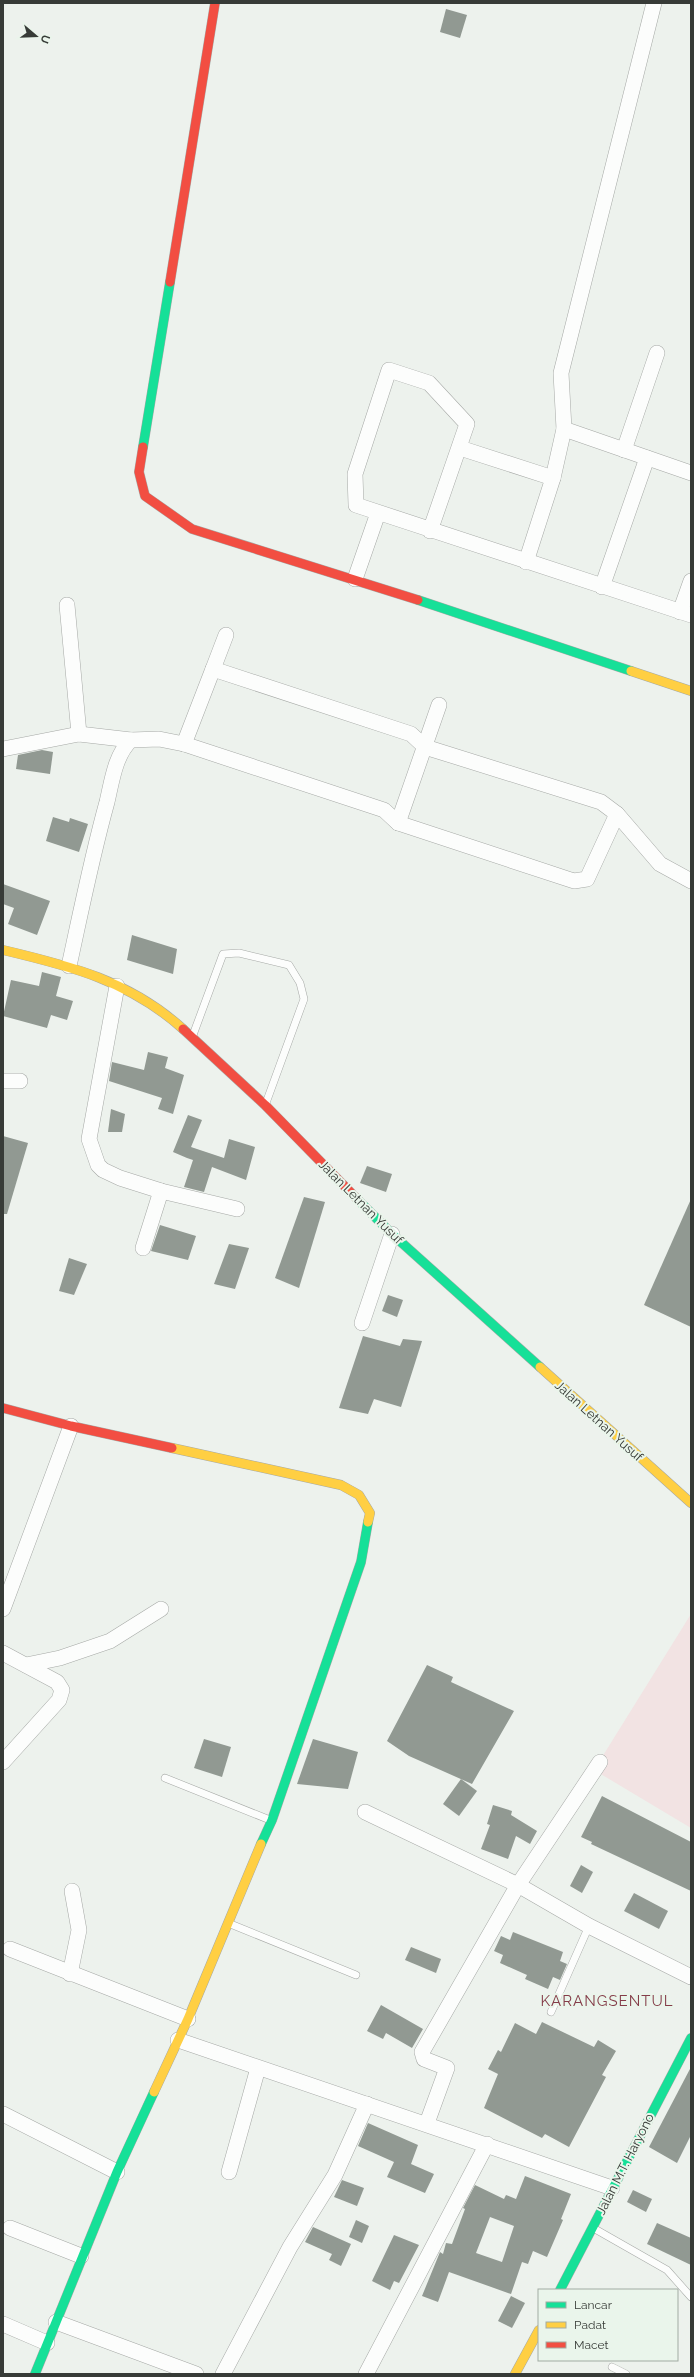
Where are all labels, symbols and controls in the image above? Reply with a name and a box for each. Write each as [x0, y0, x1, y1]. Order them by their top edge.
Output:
north arrow [16, 16, 56, 56]
text: U [37, 33, 52, 45]
street label: Jalan Letnan Yusuf [316, 1157, 407, 1248]
street label: Jalan Letnan Yusuf [552, 1378, 646, 1465]
district label: KARANGSENTUL [540, 1992, 674, 2010]
street label: Jalan M.T. Haryono [593, 2111, 657, 2217]
legend [538, 2289, 678, 2361]
text: Lancar [574, 2298, 613, 2312]
text: Padat [574, 2318, 606, 2332]
text: Macet [574, 2338, 609, 2352]

